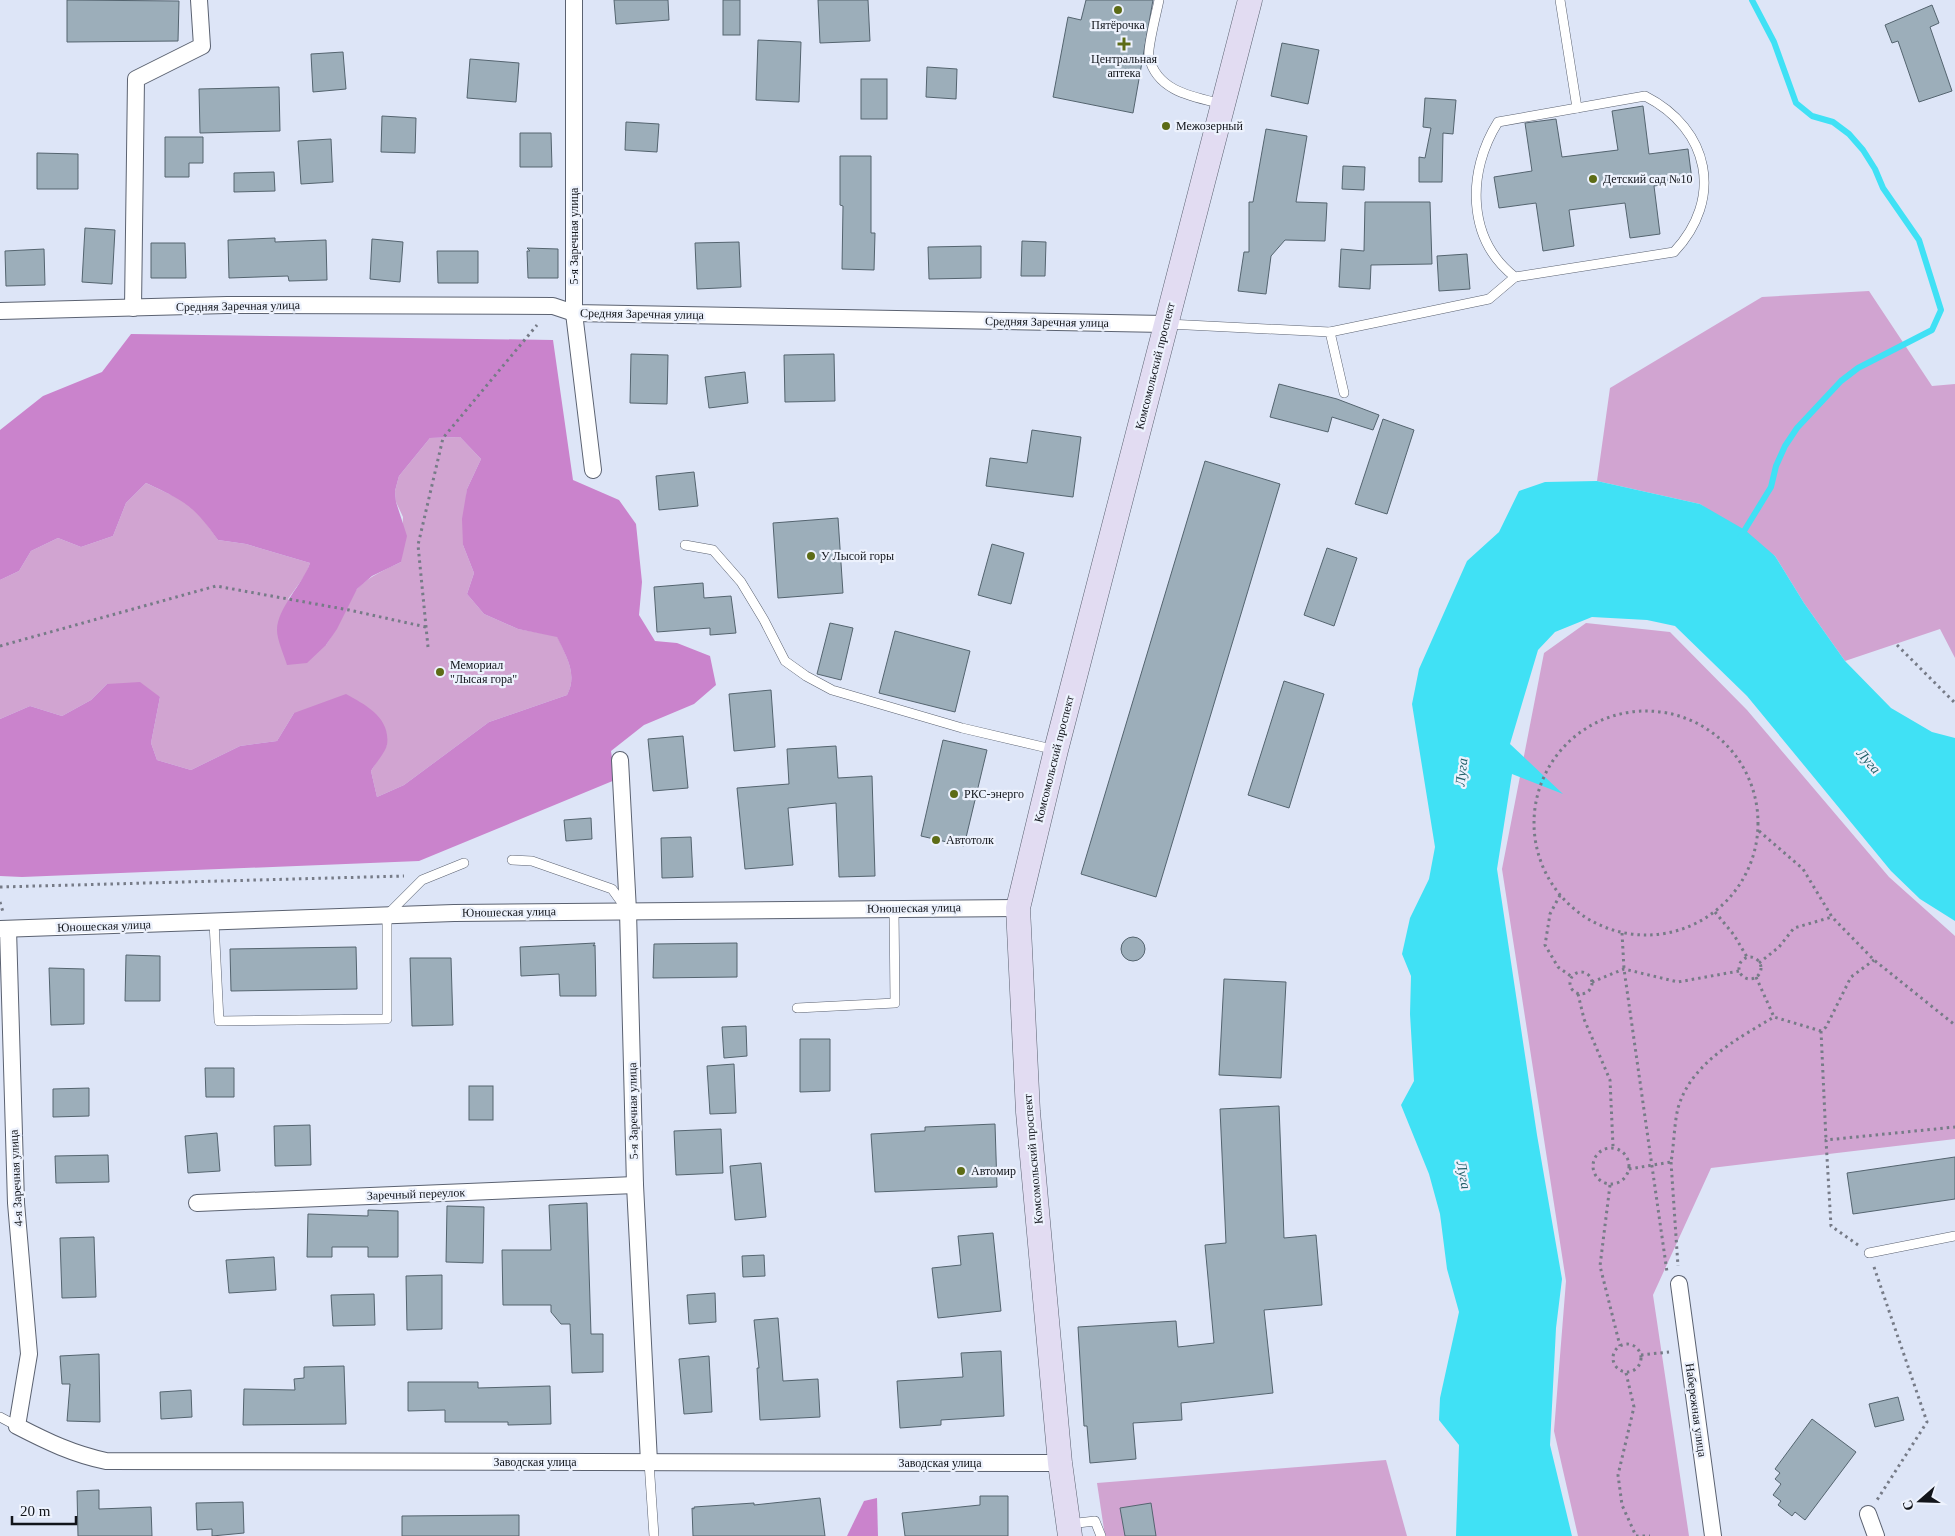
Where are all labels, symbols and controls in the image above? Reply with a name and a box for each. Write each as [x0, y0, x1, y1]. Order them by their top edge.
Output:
marker: Пятёрочка [1112, 4, 1124, 16]
place label: Пятёрочка [1091, 18, 1145, 32]
marker: Центральная аптека [1118, 38, 1130, 50]
place label: Центральная аптека [1091, 52, 1157, 80]
place label: Межозерный [1176, 119, 1243, 133]
marker: Межозерный [1160, 120, 1172, 132]
place label: Детский сад №10 [1603, 172, 1692, 186]
marker: Детский сад №10 [1587, 173, 1599, 185]
street label: 5-я Заречная улица [567, 187, 581, 284]
street label: Средняя Заречная улица [176, 298, 301, 314]
street label: Комсомольский проспект [1132, 300, 1178, 431]
street label: Средняя Заречная улица [580, 306, 705, 322]
street label: Средняя Заречная улица [985, 314, 1110, 330]
place label: У Лысой горы [821, 549, 894, 563]
marker: У Лысой горы [805, 550, 817, 562]
place label: Мемориал "Лысая гора" [450, 658, 517, 686]
marker: Мемориал "Лысая гора" [434, 666, 446, 678]
street label: Комсомольский проспект [1031, 693, 1077, 824]
water label: Луга [1853, 745, 1884, 777]
water label: Луга [1452, 757, 1470, 788]
place label: РКС-энерго [964, 787, 1024, 801]
marker: РКС-энерго [948, 788, 960, 800]
place label: Автотолк [946, 833, 994, 847]
marker: Автотолк [930, 834, 942, 846]
street label: Юношеская улица [867, 900, 962, 916]
street label: Юношеская улица [462, 904, 557, 920]
street label: Юношеская улица [57, 917, 152, 935]
street label: 5-я Заречная улица [625, 1062, 641, 1160]
street label: Комсомольский проспект [1020, 1093, 1046, 1225]
street label: 4-я Заречная улица [6, 1129, 26, 1227]
water label: Луга [1453, 1159, 1474, 1190]
place label: Автомир [971, 1164, 1016, 1178]
marker: Автомир [955, 1165, 967, 1177]
street label: Заречный переулок [367, 1185, 466, 1203]
street label: Набережная улица [1682, 1362, 1710, 1459]
street label: Заводская улица [493, 1455, 577, 1469]
street label: Заводская улица [898, 1456, 982, 1470]
north arrow [1895, 1476, 1945, 1526]
scale bar [12, 1494, 76, 1526]
text: С [1899, 1498, 1917, 1513]
text: 20 m [20, 1503, 51, 1519]

